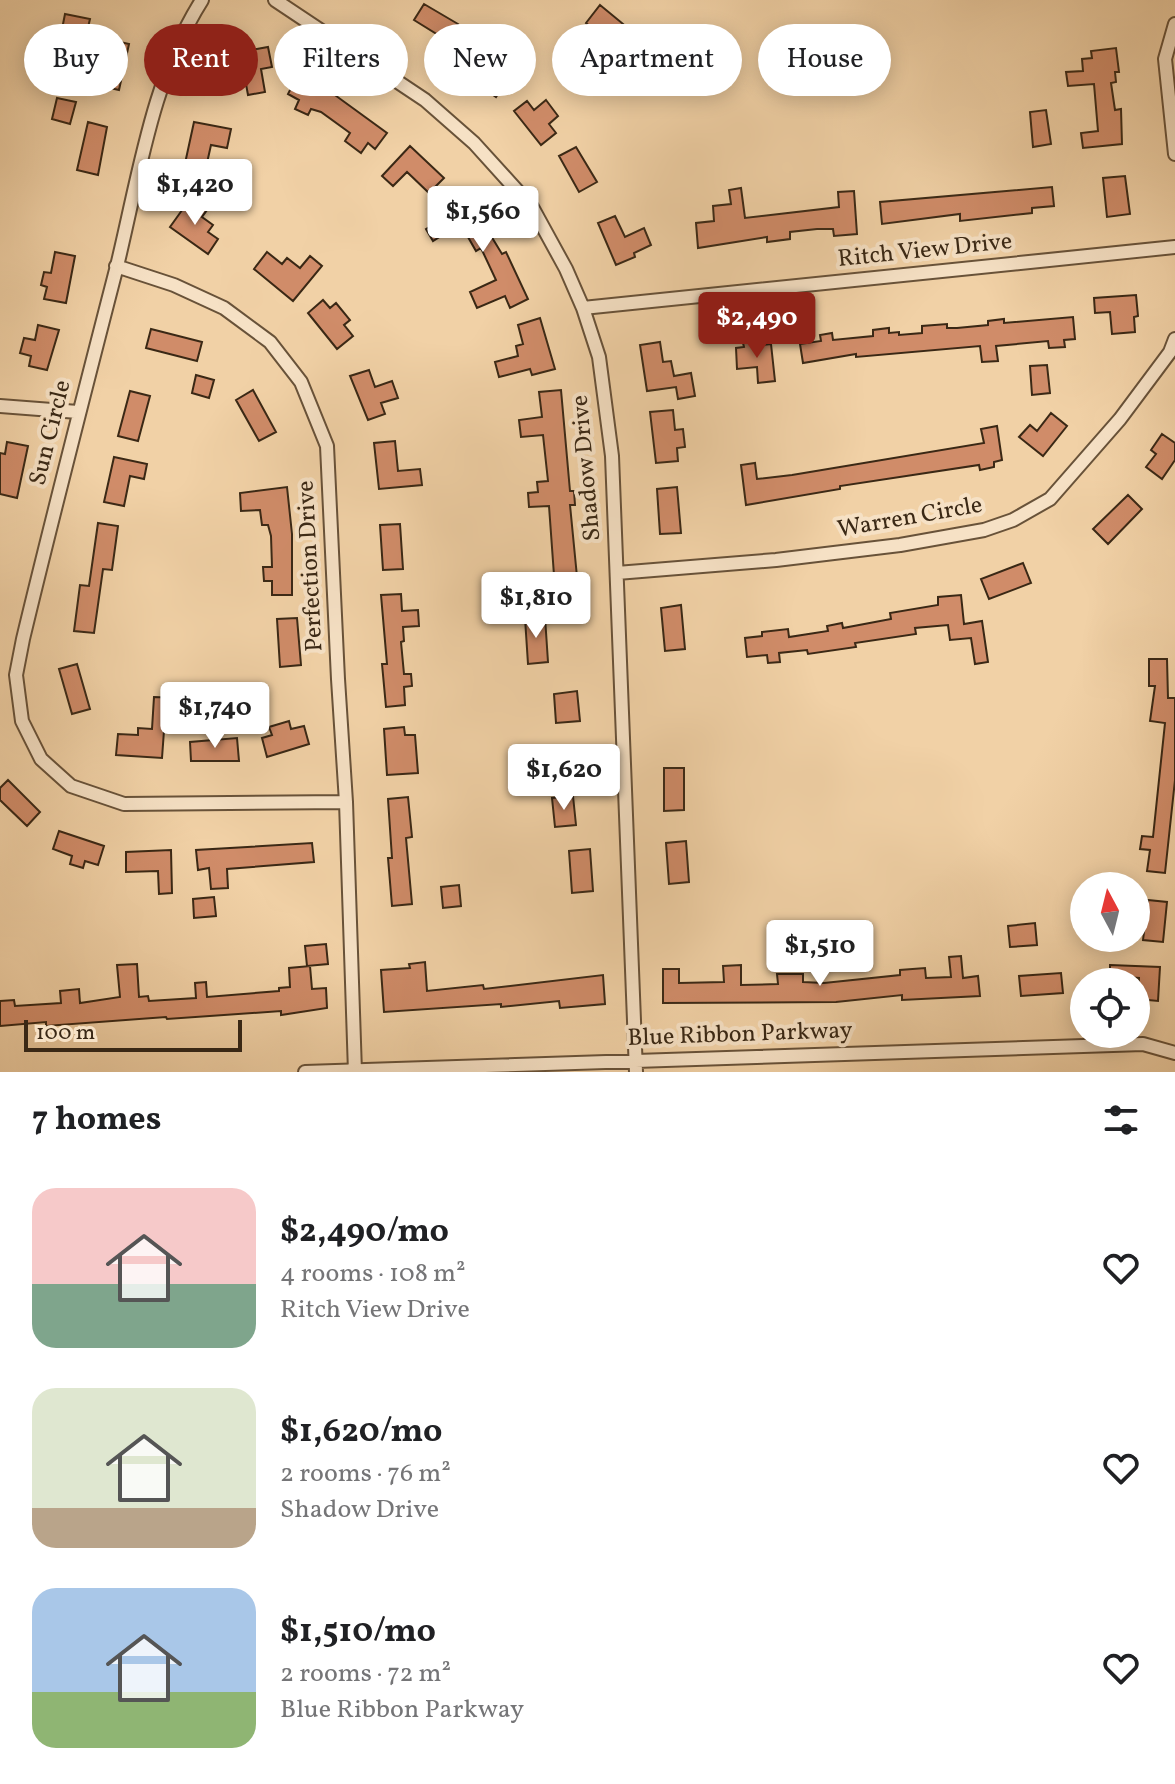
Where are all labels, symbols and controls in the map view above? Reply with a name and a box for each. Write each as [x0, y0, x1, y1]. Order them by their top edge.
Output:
chip: Buy [24, 24, 128, 96]
chip: Rent [144, 24, 258, 96]
chip: Filters [274, 24, 408, 96]
chip: New [424, 24, 536, 96]
chip: Apartment [552, 24, 742, 96]
chip: House [758, 24, 891, 96]
pin: $1,420 [130, 159, 260, 227]
text: $1,420 [156, 167, 234, 203]
pin: $1,560 [418, 186, 548, 254]
text: $1,560 [445, 194, 521, 230]
street label: Ritch View Drive [836, 225, 1014, 277]
pin: $2,490 [692, 292, 822, 360]
text: $2,490 [716, 300, 798, 336]
street label: Sun Circle [21, 377, 81, 489]
street label: Shadow Drive [564, 393, 610, 543]
street label: Perfection Drive [290, 480, 332, 652]
street label: Warren Circle [835, 489, 985, 547]
pin: $1,810 [471, 572, 601, 640]
text: $1,810 [499, 580, 573, 616]
pin: $1,740 [150, 682, 280, 750]
text: $1,740 [178, 690, 252, 726]
pin: $1,620 [499, 744, 629, 812]
text: $1,620 [526, 752, 602, 788]
north arrow [1070, 872, 1150, 952]
map controls [1070, 872, 1150, 1048]
pin: $1,510 [755, 920, 885, 988]
text: $1,510 [784, 928, 856, 964]
button: locate [1070, 968, 1150, 1048]
street label: Blue Ribbon Parkway [627, 1014, 853, 1056]
scale bar [24, 1016, 242, 1052]
text: 100 m [36, 1018, 95, 1049]
text: 7 homes [32, 1097, 161, 1144]
icon: filters [1099, 1098, 1143, 1142]
text: $2,490/mo [280, 1209, 449, 1256]
icon: home [96, 1220, 192, 1316]
icon: heart [1099, 1246, 1143, 1290]
text: 4 rooms · 108 m² [280, 1256, 466, 1292]
text: Ritch View Drive [280, 1292, 470, 1328]
text: $1,620/mo [280, 1409, 442, 1456]
icon: home [96, 1420, 192, 1516]
icon: heart [1099, 1446, 1143, 1490]
text: 2 rooms · 76 m² [280, 1456, 451, 1492]
text: Shadow Drive [280, 1492, 439, 1528]
text: $1,510/mo [280, 1609, 436, 1656]
icon: home [96, 1620, 192, 1716]
icon: heart [1099, 1646, 1143, 1690]
text: 2 rooms · 72 m² [280, 1656, 451, 1692]
text: Blue Ribbon Parkway [280, 1692, 524, 1728]

